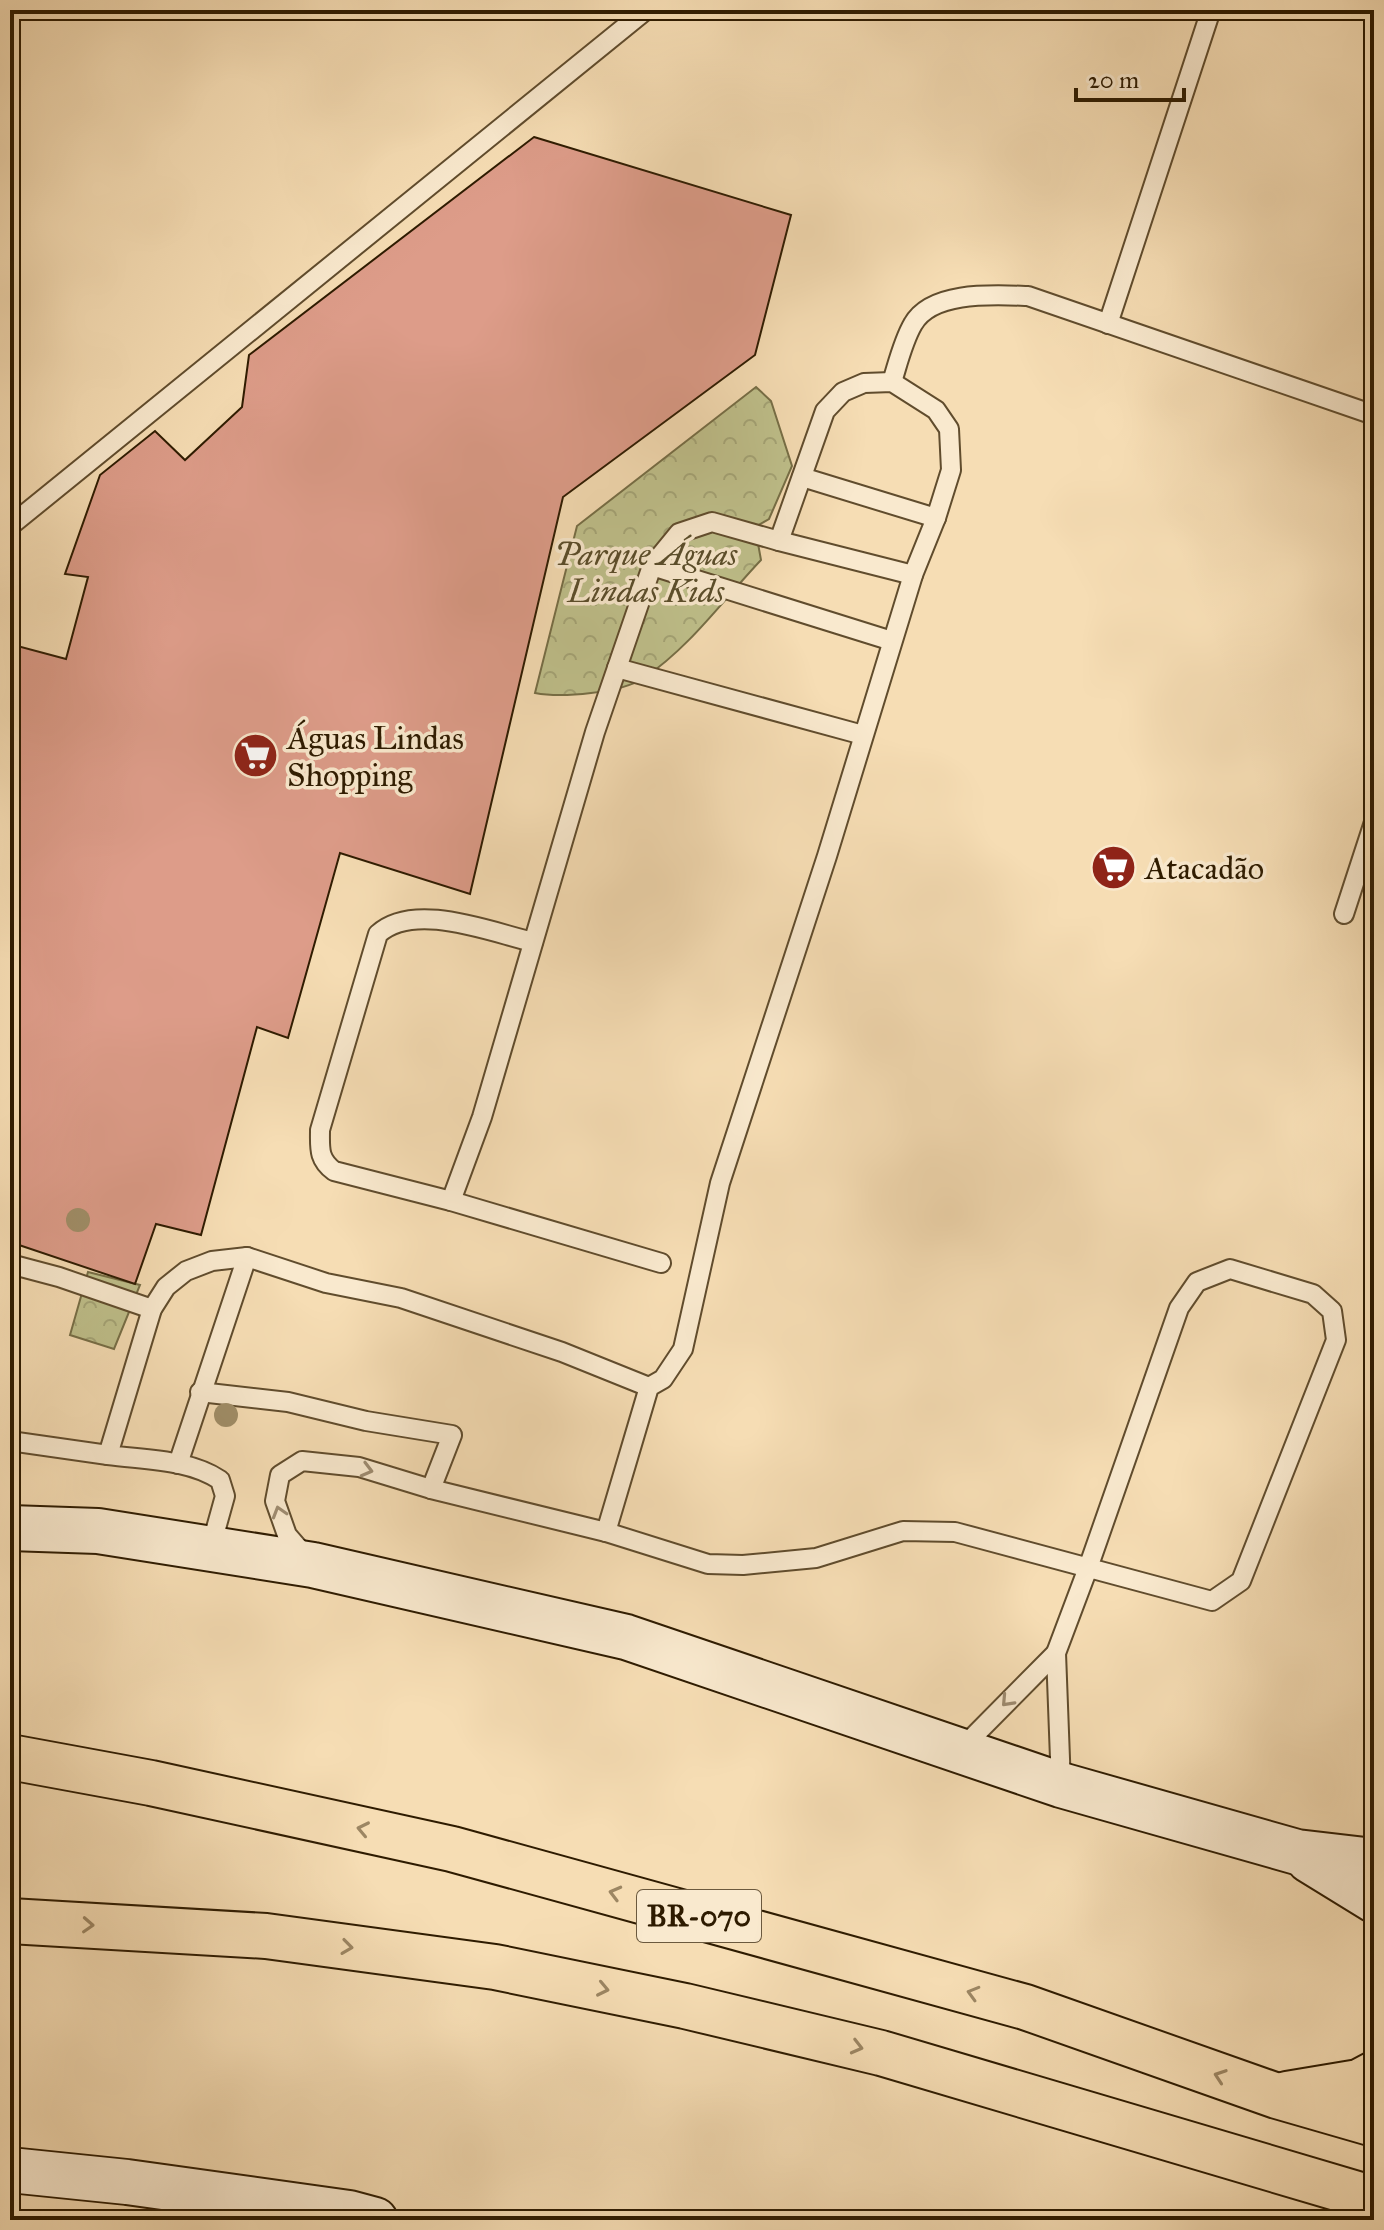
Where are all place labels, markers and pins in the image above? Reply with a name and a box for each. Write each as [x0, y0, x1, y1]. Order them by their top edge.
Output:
place label: Águas Lindas Shopping [285, 719, 464, 795]
supermarket icon: Águas Lindas Shopping [232, 732, 280, 780]
supermarket icon: Atacadão [1090, 844, 1138, 892]
place label: Atacadão [1143, 849, 1264, 888]

